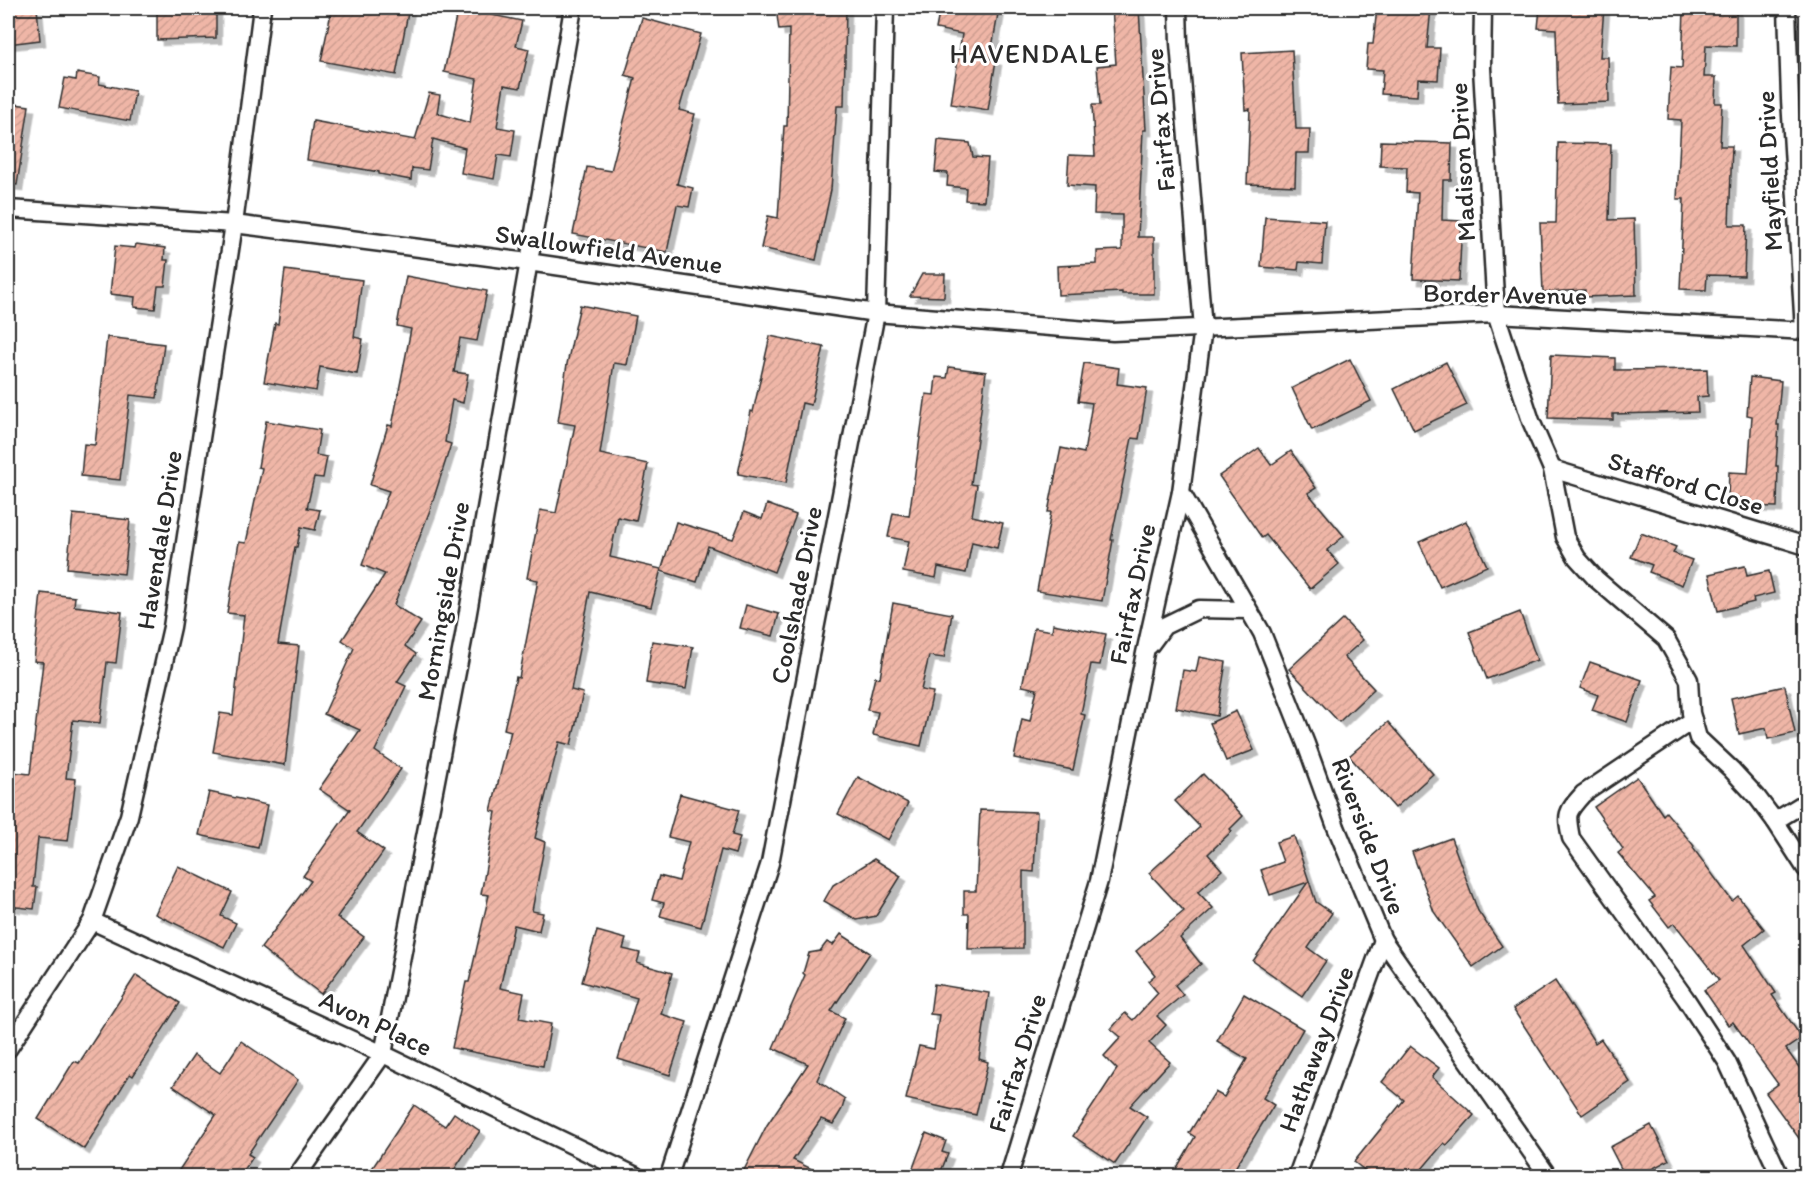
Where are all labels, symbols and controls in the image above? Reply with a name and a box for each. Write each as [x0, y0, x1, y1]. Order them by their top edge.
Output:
district label: HAVENDALE [950, 37, 1110, 70]
street label: Fairfax Drive [1138, 47, 1182, 193]
street label: Madison Drive [1442, 82, 1482, 242]
street label: Mayfield Drive [1749, 90, 1789, 252]
street label: Swallowfield Avenue [493, 217, 725, 281]
street label: Border Avenue [1423, 277, 1587, 311]
street label: Stafford Close [1604, 444, 1768, 522]
street label: Havendale Drive [129, 448, 189, 632]
street label: Morningside Drive [410, 499, 476, 703]
street label: Coolshade Drive [763, 503, 829, 687]
street label: Fairfax Drive [1101, 520, 1163, 668]
street label: Riverside Drive [1324, 753, 1414, 919]
street label: Hathaway Drive [1271, 962, 1361, 1136]
street label: Avon Place [314, 983, 438, 1063]
street label: Fairfax Drive [981, 990, 1053, 1136]

